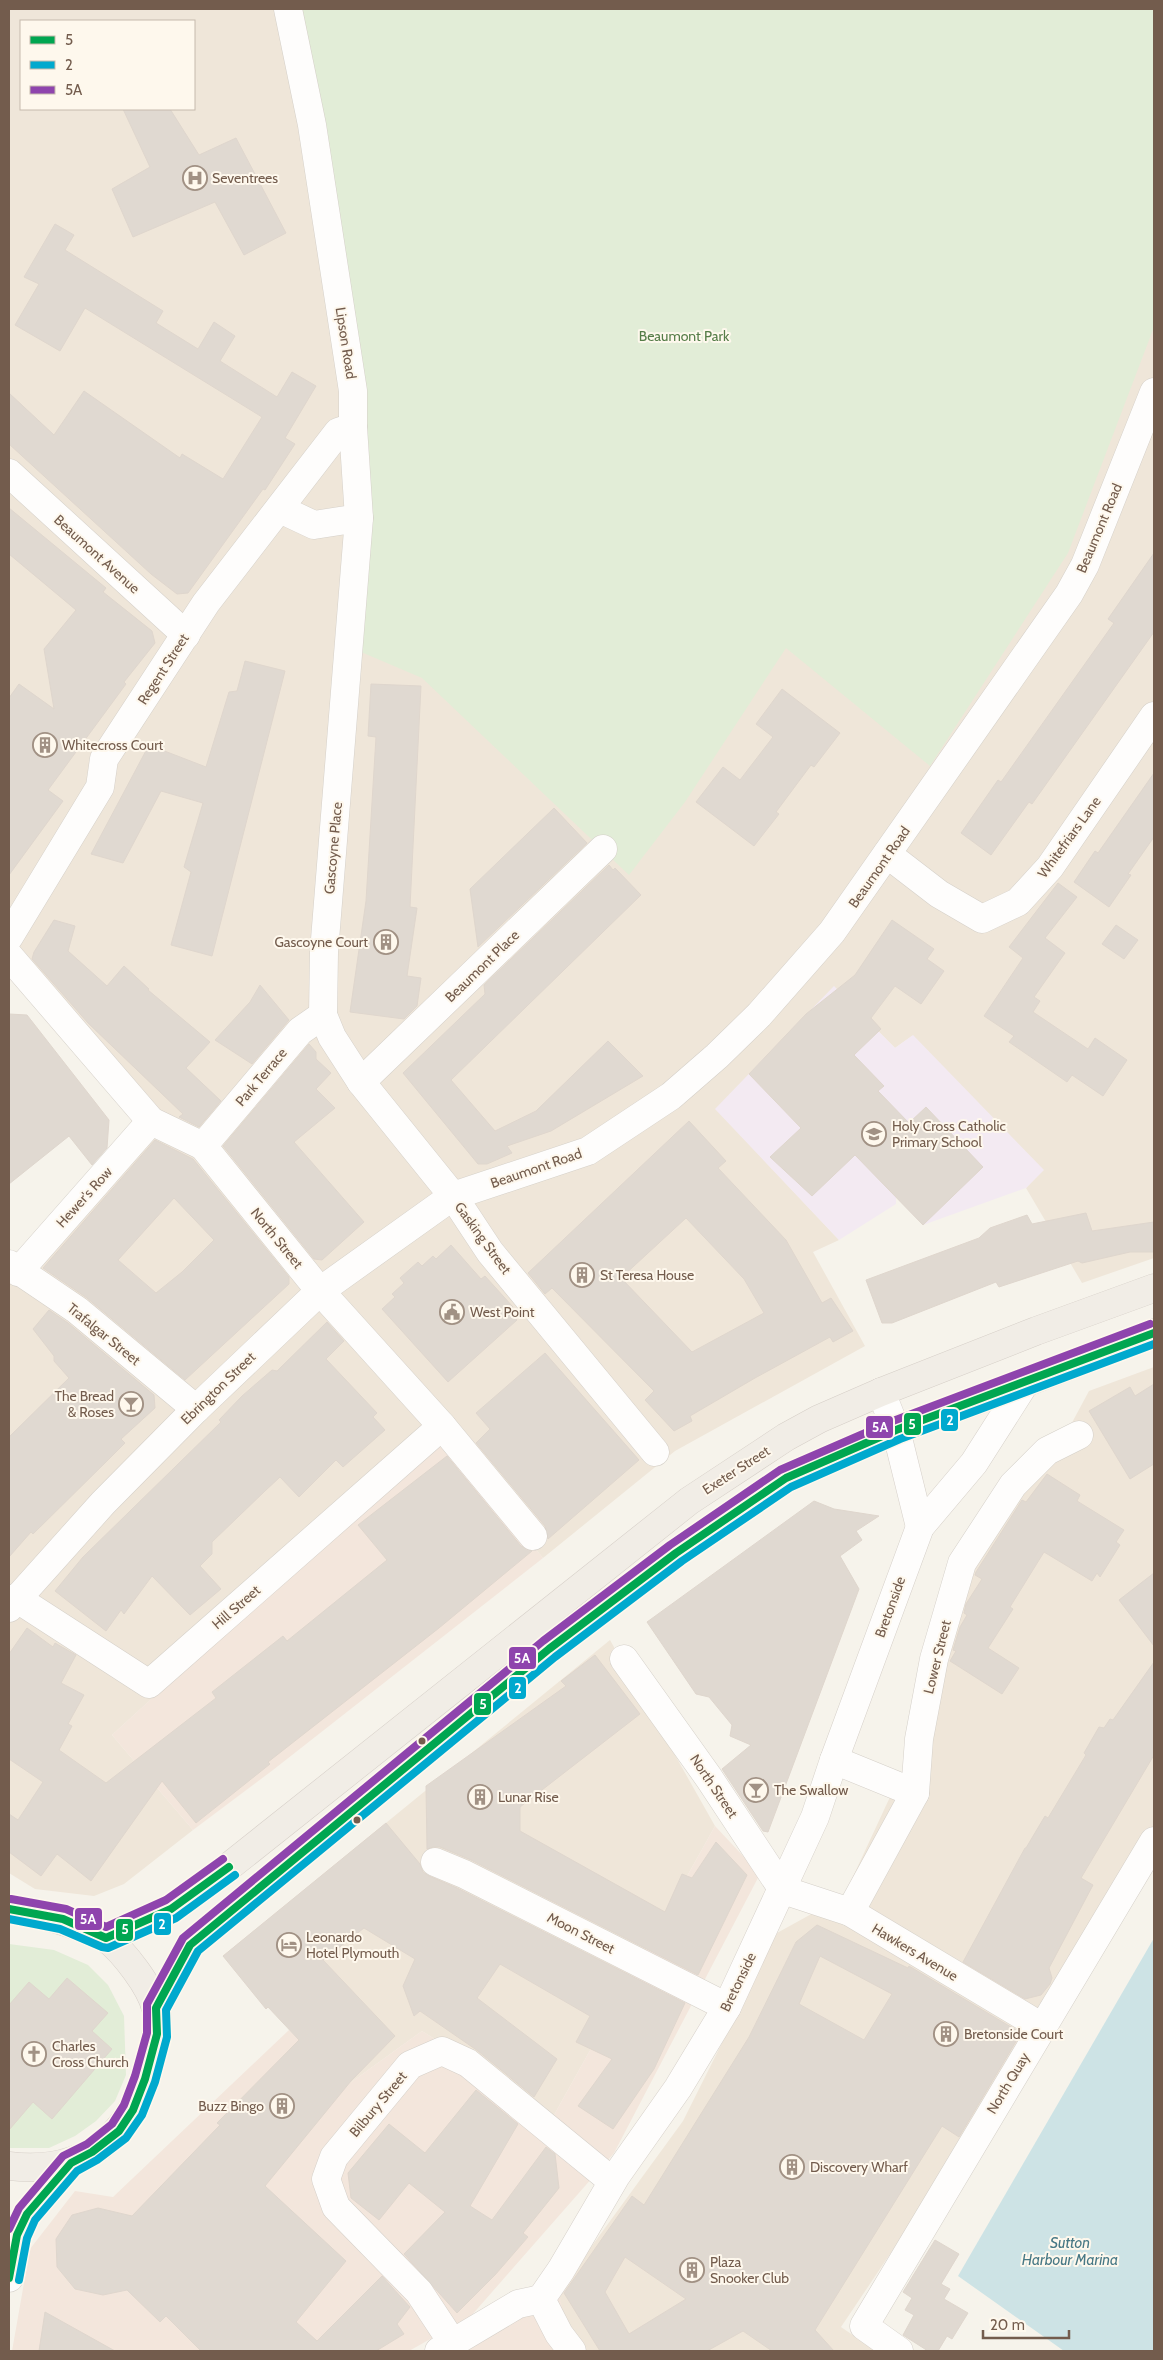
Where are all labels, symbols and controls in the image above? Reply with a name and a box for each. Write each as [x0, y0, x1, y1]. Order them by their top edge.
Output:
legend [20, 20, 195, 110]
text: 5 [65, 31, 73, 49]
text: 2 [65, 56, 73, 74]
text: 5A [65, 81, 83, 99]
hospital icon: Seventrees [182, 165, 208, 191]
place label: Seventrees [212, 169, 278, 187]
street label: Lipson Road [331, 306, 361, 380]
park label: Beaumont Park [639, 327, 730, 345]
street label: Beaumont Road [1072, 481, 1126, 575]
street label: Beaumont Avenue [50, 511, 144, 597]
street label: Regent Street [133, 630, 193, 708]
building icon: Whitecross Court [32, 732, 58, 758]
place label: Whitecross Court [62, 736, 164, 754]
street label: Whitefriars Lane [1033, 793, 1105, 881]
street label: Gascoyne Place [320, 801, 346, 895]
street label: Beaumont Road [844, 823, 914, 911]
street label: Beaumont Place [441, 926, 523, 1006]
building icon: Gascoyne Court [373, 929, 399, 955]
place label: Gascoyne Court [274, 933, 368, 951]
street label: Park Terrace [231, 1044, 291, 1110]
place label: Holy Cross Catholic Primary School [892, 1117, 1006, 1151]
school or university icon: Holy Cross Catholic Primary School [861, 1121, 887, 1147]
street label: Beaumont Road [488, 1144, 584, 1192]
street label: Hewer's Row [52, 1163, 116, 1231]
street label: Gasking Street [451, 1198, 515, 1278]
street label: North Street [247, 1204, 307, 1272]
building icon: St Teresa House [569, 1262, 595, 1288]
place label: St Teresa House [600, 1266, 694, 1284]
street label: Trafalgar Street [64, 1299, 144, 1369]
public building icon: West Point [439, 1299, 465, 1325]
place label: West Point [470, 1303, 535, 1321]
street label: Ebrington Street [177, 1348, 259, 1428]
place label: The Bread & Roses [55, 1387, 114, 1421]
bar icon: The Bread & Roses [118, 1391, 144, 1417]
line badge: 2 [940, 1408, 959, 1432]
text: 2 [946, 1411, 954, 1429]
line badge: 5 [903, 1412, 922, 1436]
line badge: 5A [865, 1415, 894, 1439]
text: 5 [908, 1415, 916, 1433]
text: 5A [872, 1418, 888, 1436]
street label: Exeter Street [699, 1441, 773, 1498]
street label: Bretonside [871, 1574, 909, 1640]
street label: Hill Street [208, 1581, 264, 1633]
street label: Lower Street [919, 1618, 955, 1696]
line badge: 5A [508, 1646, 537, 1670]
text: 5A [514, 1649, 530, 1667]
line badge: 2 [508, 1676, 527, 1700]
text: 2 [514, 1679, 522, 1697]
line badge: 5 [473, 1692, 492, 1716]
text: 5 [479, 1695, 487, 1713]
unlabelled marker [417, 1736, 427, 1746]
street label: North Street [686, 1751, 742, 1822]
bar icon: The Swallow [743, 1777, 769, 1803]
place label: The Swallow [774, 1781, 848, 1799]
building icon: Lunar Rise [467, 1784, 493, 1810]
place label: Lunar Rise [498, 1788, 559, 1806]
unlabelled marker [352, 1815, 362, 1825]
line badge: 5A [74, 1907, 103, 1931]
street label: Moon Street [544, 1908, 618, 1958]
text: 5A [80, 1910, 96, 1928]
line badge: 2 [153, 1912, 172, 1936]
text: 2 [158, 1915, 166, 1933]
line badge: 5 [115, 1918, 134, 1942]
street label: Hawkers Avenue [869, 1919, 961, 1985]
text: 5 [121, 1920, 129, 1938]
place label: Leonardo Hotel Plymouth [306, 1928, 399, 1962]
hotel icon: Leonardo Hotel Plymouth [276, 1932, 302, 1958]
street label: Bretonside [716, 1949, 760, 2015]
building icon: Bretonside Court [933, 2021, 959, 2047]
place label: Bretonside Court [964, 2025, 1064, 2043]
place label: Charles Cross Church [52, 2037, 129, 2071]
church icon: Charles Cross Church [21, 2041, 47, 2067]
street label: North Quay [983, 2049, 1033, 2117]
street label: Bilbury Street [345, 2067, 411, 2141]
building icon: Buzz Bingo [269, 2093, 295, 2119]
place label: Buzz Bingo [198, 2097, 264, 2115]
building icon: Discovery Wharf [779, 2154, 805, 2180]
place label: Discovery Wharf [810, 2158, 908, 2176]
water label: Sutton Harbour Marina [1022, 2234, 1118, 2269]
place label: Plaza Snooker Club [710, 2253, 789, 2287]
building icon: Plaza Snooker Club [679, 2257, 705, 2283]
scale bar [983, 2308, 1069, 2340]
text: 20 m [990, 2316, 1025, 2334]

